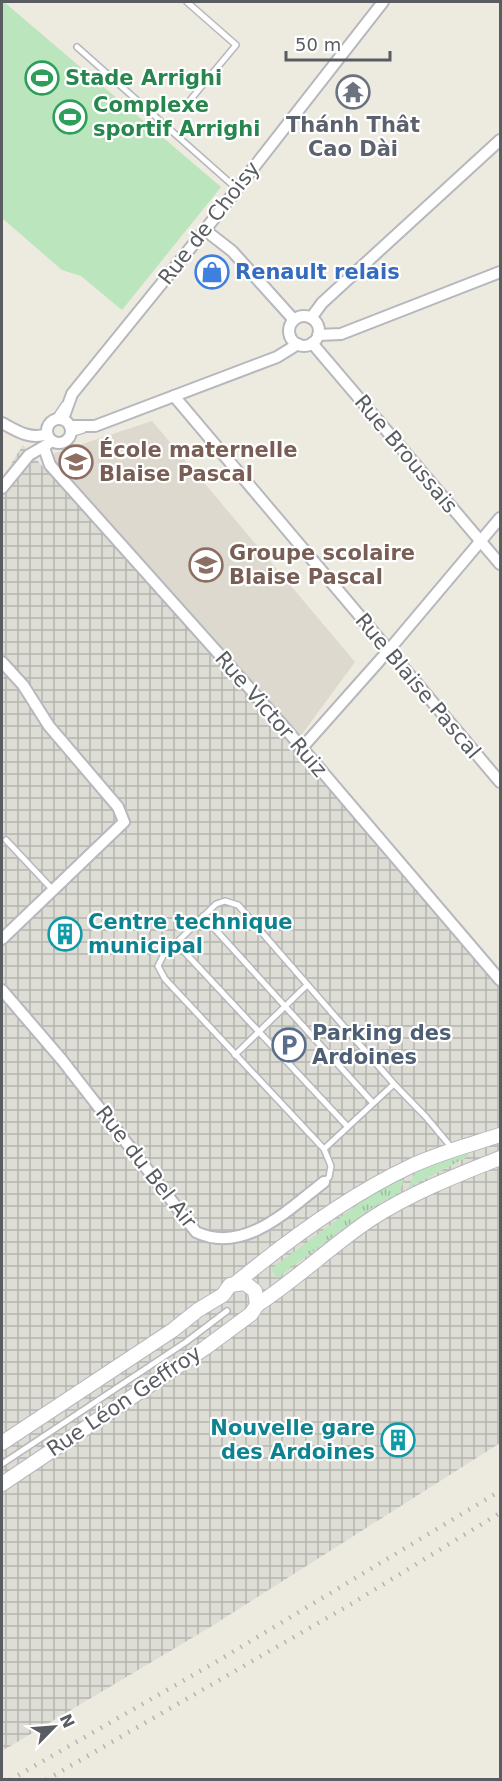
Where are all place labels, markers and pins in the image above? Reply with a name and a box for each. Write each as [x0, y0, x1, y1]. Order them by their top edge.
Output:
sports icon: Stade Arrighi [24, 60, 60, 96]
place label: Stade Arrighi [65, 66, 222, 90]
temple icon: Thánh Thât Cao Dài [335, 74, 371, 110]
place label: Complexe sportif Arrighi [93, 93, 260, 141]
sports icon: Complexe sportif Arrighi [52, 99, 88, 135]
place label: Thánh Thât Cao Dài [286, 113, 420, 161]
shop icon: Renault relais [194, 254, 230, 290]
place label: Renault relais [235, 260, 400, 284]
place label: École maternelle Blaise Pascal [99, 437, 298, 486]
school or university icon: École maternelle Blaise Pascal [58, 444, 94, 480]
place label: Groupe scolaire Blaise Pascal [229, 541, 415, 589]
school or university icon: Groupe scolaire Blaise Pascal [188, 547, 224, 583]
place label: Centre technique municipal [88, 910, 293, 958]
building icon: Centre technique municipal [47, 916, 83, 952]
place label: Parking des Ardoines [312, 1021, 452, 1069]
parking icon: Parking des Ardoines [271, 1027, 307, 1063]
place label: Nouvelle gare des Ardoines [210, 1416, 375, 1464]
building icon: Nouvelle gare des Ardoines [380, 1422, 416, 1458]

